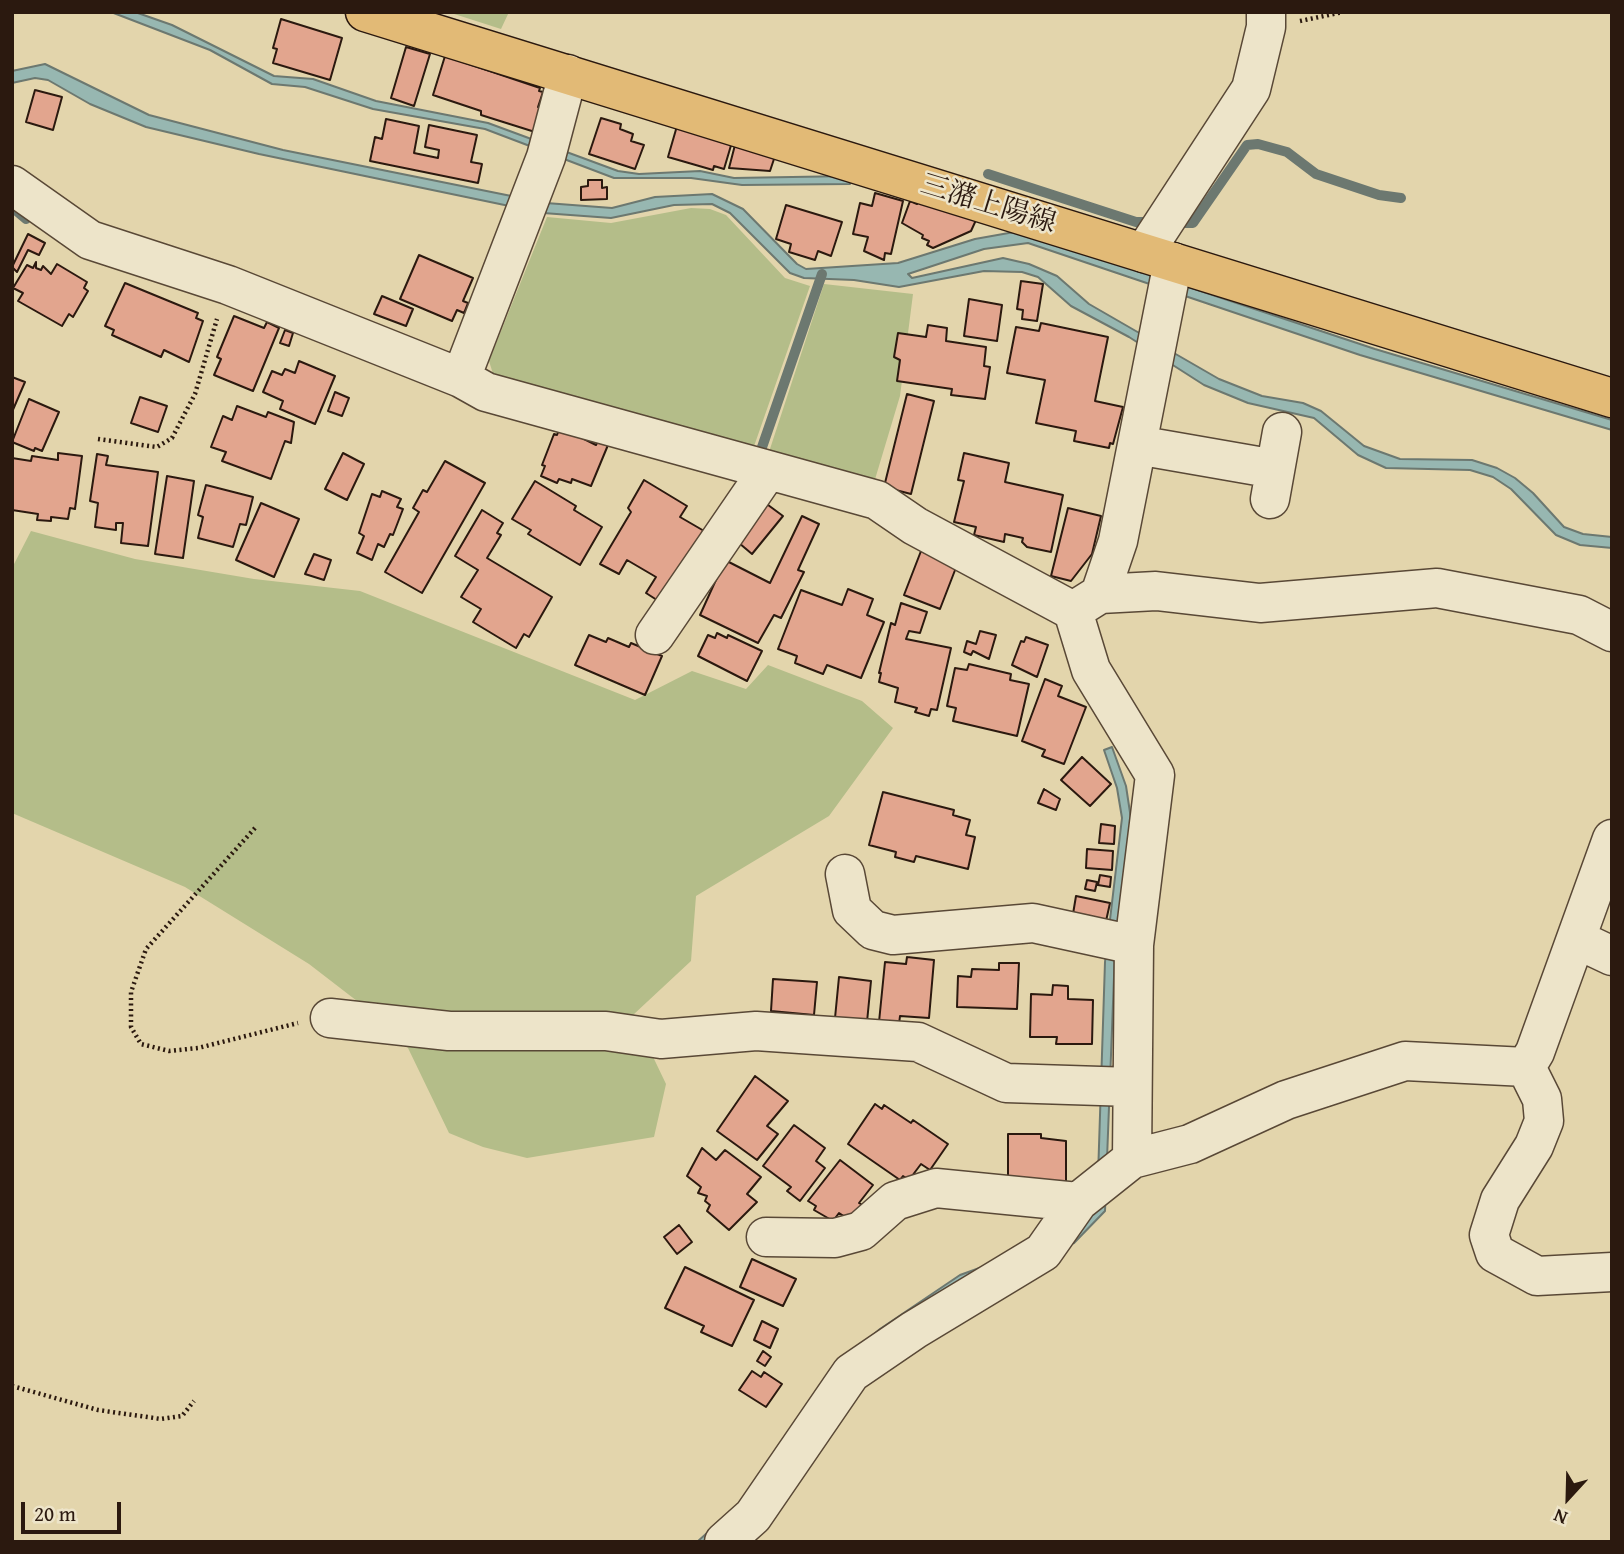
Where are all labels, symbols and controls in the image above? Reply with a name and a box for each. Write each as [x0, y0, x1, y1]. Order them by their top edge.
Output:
street label: 三潴上陽線 [916, 168, 1060, 242]
north arrow [1533, 1463, 1603, 1533]
scale bar [24, 1488, 124, 1532]
text: 20 m [34, 1498, 76, 1529]
text: N [1549, 1502, 1571, 1533]

